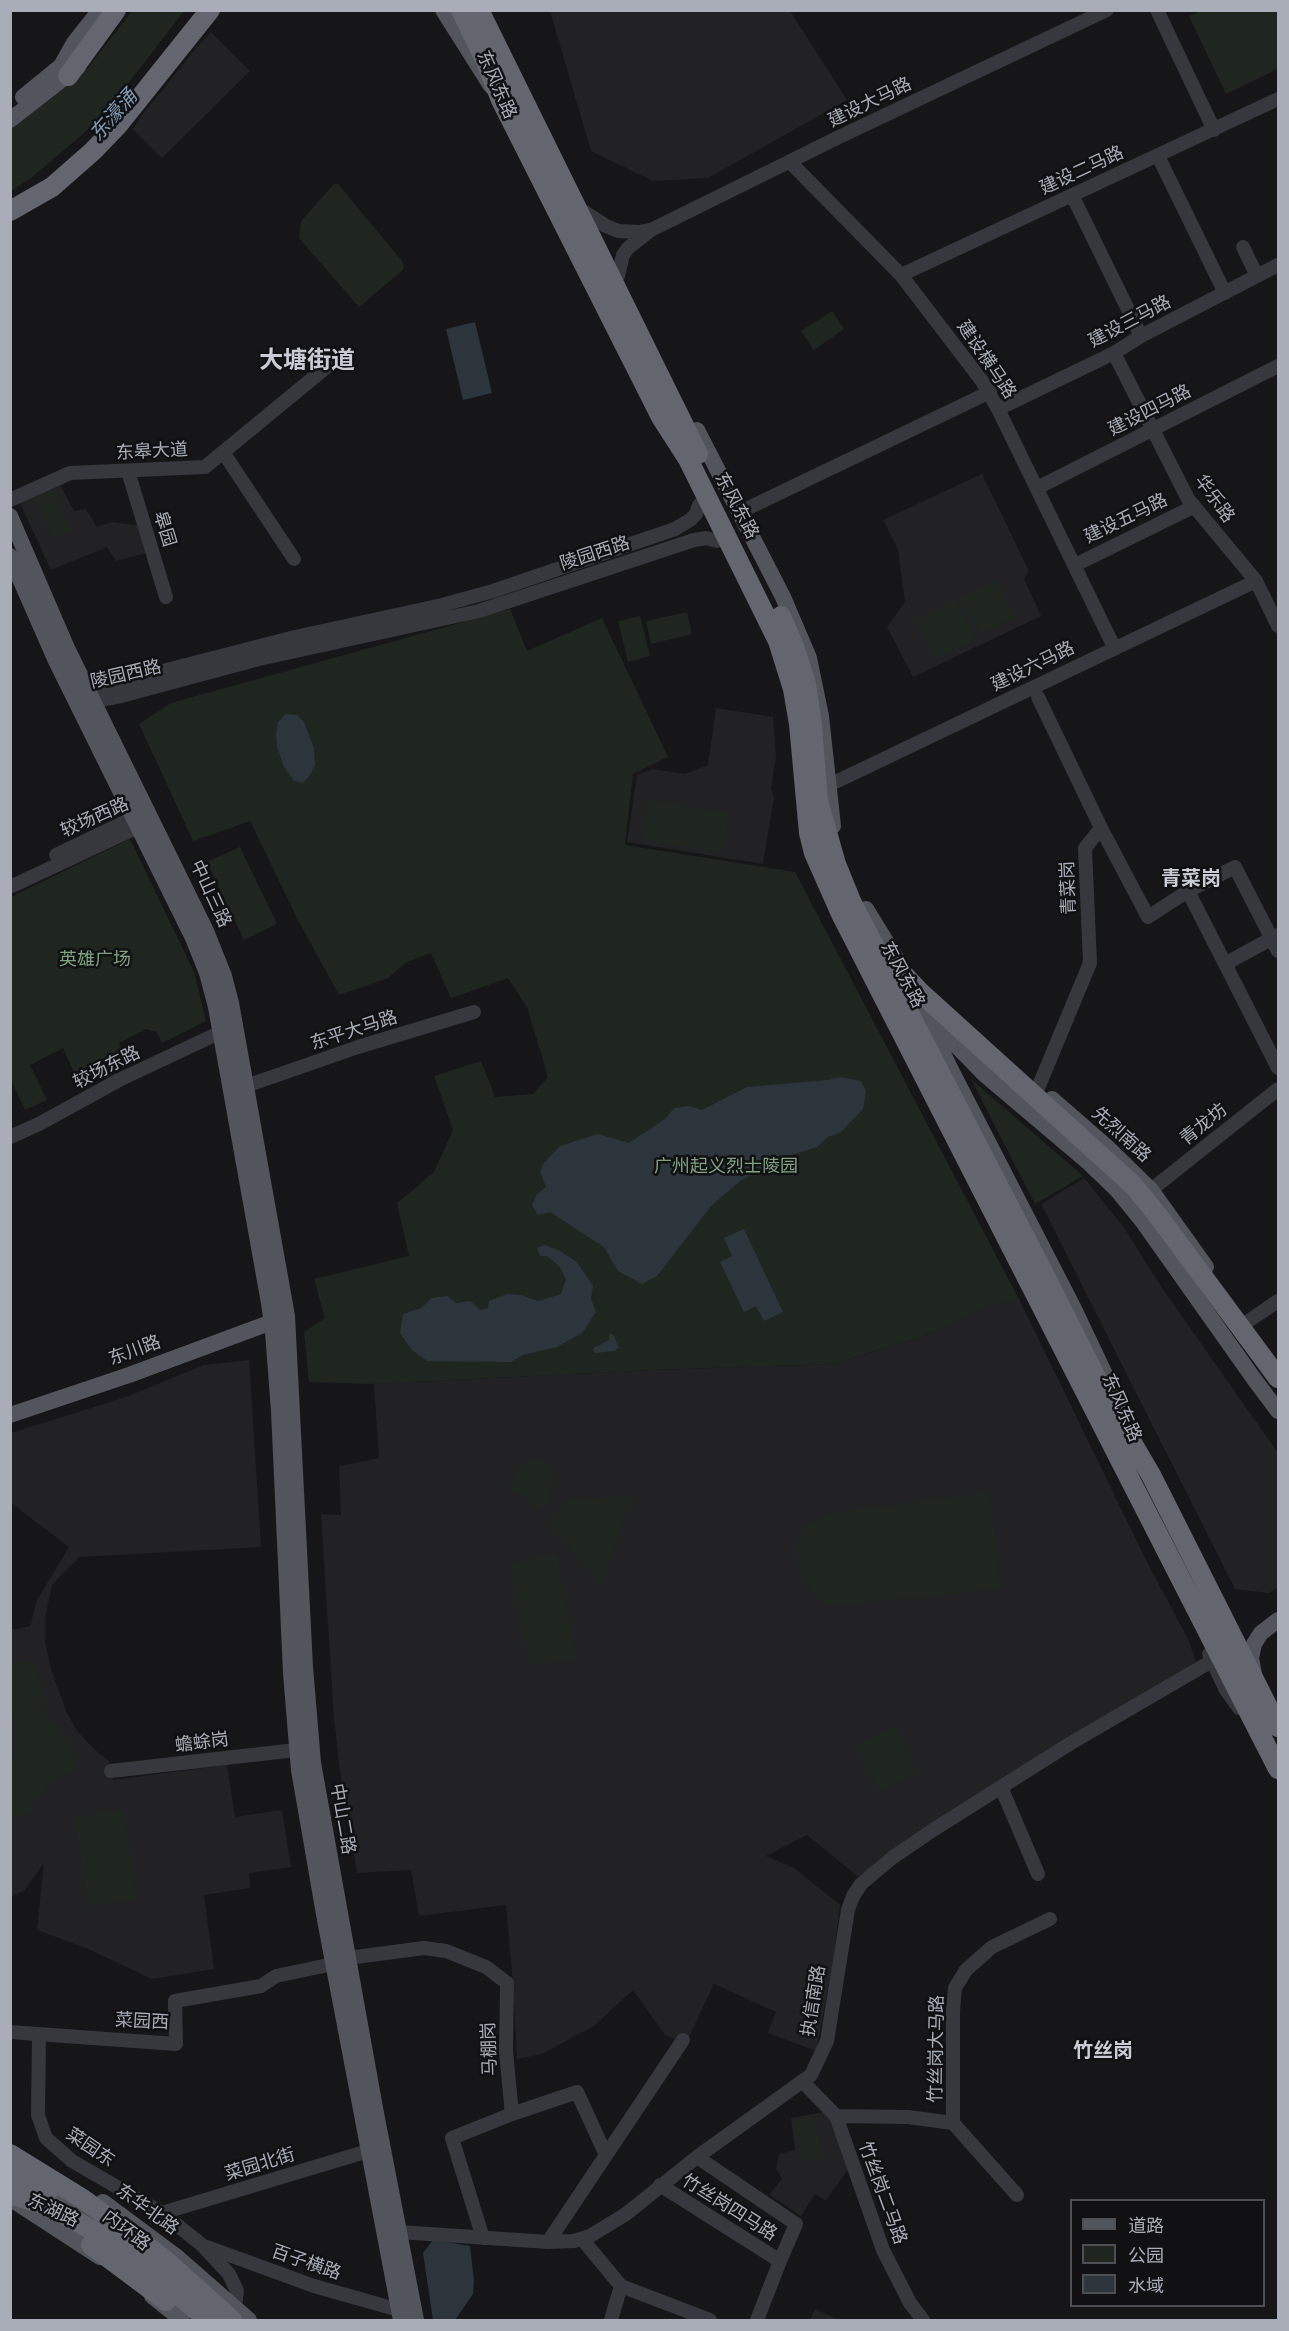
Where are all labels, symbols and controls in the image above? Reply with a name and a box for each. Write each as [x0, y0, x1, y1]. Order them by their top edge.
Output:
street label: 东风东路 [471, 48, 521, 122]
street label: 建设大马路 [825, 74, 915, 132]
water label: 东濠涌 [85, 85, 143, 147]
street label: 建设二马路 [1037, 142, 1127, 200]
street label: 建设三马路 [1085, 291, 1175, 353]
street label: 建设横马路 [952, 317, 1020, 403]
district label: 大塘街道 [259, 347, 355, 375]
street label: 建设四马路 [1105, 381, 1195, 441]
street label: 东皋大道 [115, 439, 189, 465]
street label: 东风东路 [710, 469, 762, 543]
street label: 华乐路 [1189, 471, 1239, 527]
street label: 建设五马路 [1081, 490, 1171, 548]
street label: 皋园 [148, 509, 180, 549]
street label: 陵园西路 [557, 533, 633, 575]
street label: 建设六马路 [988, 638, 1078, 696]
street label: 陵园西路 [88, 656, 164, 694]
street label: 较场西路 [58, 793, 132, 843]
street label: 中山三路 [185, 857, 235, 931]
street label: 青菜岗 [1057, 861, 1081, 915]
district label: 青菜岗 [1161, 868, 1221, 892]
street label: 东风东路 [876, 938, 928, 1012]
park label: 英雄广场 [59, 949, 131, 971]
street label: 东平大马路 [308, 1007, 400, 1055]
street label: 较场东路 [70, 1042, 144, 1094]
street label: 青龙坊 [1176, 1100, 1232, 1150]
street label: 先烈南路 [1087, 1103, 1155, 1167]
park label: 广州起义烈士陵园 [654, 1156, 798, 1178]
street label: 东川路 [106, 1332, 164, 1370]
street label: 东风东路 [1096, 1371, 1146, 1445]
street label: 蟾蜍岗 [174, 1729, 230, 1757]
street label: 中山二路 [325, 1782, 359, 1856]
street label: 执信南路 [798, 1964, 830, 2038]
street label: 竹丝岗大马路 [925, 1995, 949, 2103]
street label: 菜园西 [114, 2010, 170, 2034]
street label: 马棚岗 [478, 2022, 502, 2076]
district label: 竹丝岗 [1073, 2040, 1133, 2064]
street label: 菜园东 [62, 2124, 118, 2172]
street label: 竹丝岗二马路 [853, 2139, 911, 2247]
street label: 菜园北街 [222, 2144, 298, 2186]
street label: 竹丝岗四马路 [677, 2170, 781, 2246]
street label: 东华北路 [112, 2180, 182, 2240]
street label: 东湖路 [24, 2190, 82, 2232]
legend [1070, 2199, 1265, 2307]
street label: 内环路 [98, 2206, 154, 2256]
text: 道路 [1128, 2214, 1164, 2237]
street label: 百子横路 [268, 2241, 344, 2285]
text: 公园 [1128, 2244, 1164, 2267]
text: 水域 [1128, 2274, 1164, 2297]

